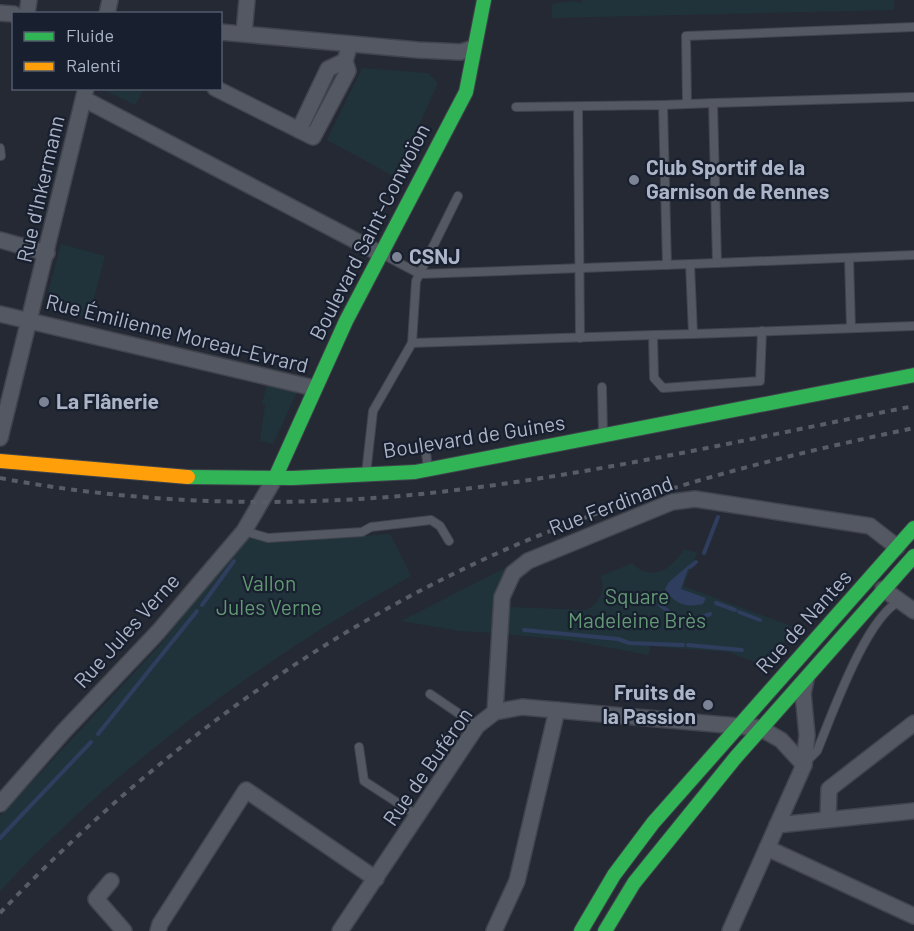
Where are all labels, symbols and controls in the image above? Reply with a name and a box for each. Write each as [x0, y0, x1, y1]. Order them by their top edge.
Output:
legend [12, 12, 222, 90]
text: Fluide [66, 24, 114, 46]
text: Ralenti [66, 54, 121, 76]
street label: Rue d'Inkermann [10, 113, 69, 265]
street label: Boulevard Saint-Conwoïon [303, 119, 434, 344]
place label: Club Sportif de la Garnison de Rennes [646, 154, 829, 203]
marker: Club Sportif de la Garnison de Rennes [627, 173, 641, 187]
place label: CSNJ [409, 243, 460, 268]
marker: CSNJ [390, 250, 404, 264]
street label: Rue Émilienne Moreau-Evrard [44, 288, 311, 377]
place label: La Flânerie [56, 388, 159, 413]
marker: La Flânerie [37, 395, 51, 409]
street label: Boulevard de Guines [381, 409, 567, 462]
street label: Rue Ferdinand [545, 469, 676, 540]
street label: Rue de Nantes [750, 564, 856, 678]
street label: Rue Jules Verne [68, 568, 184, 692]
park label: Vallon Jules Verne [216, 570, 322, 619]
park label: Square Madeleine Brès [568, 583, 706, 632]
place label: Fruits de la Passion [603, 679, 696, 728]
marker: Fruits de la Passion [701, 698, 715, 712]
street label: Rue de Buféron [377, 702, 477, 830]

